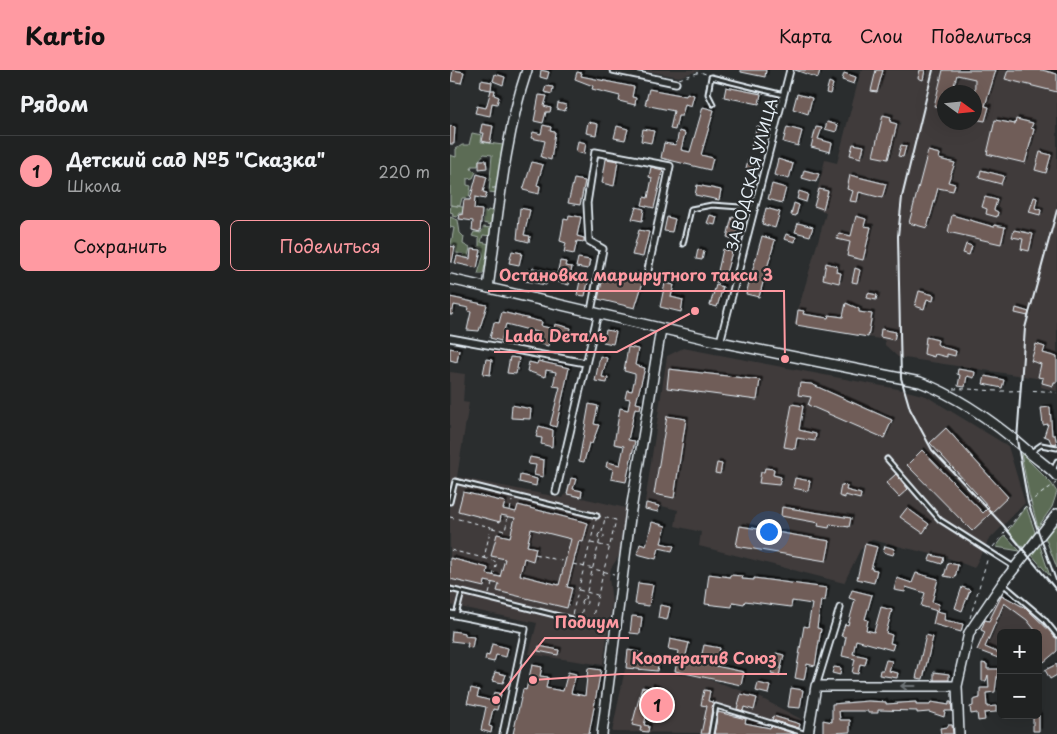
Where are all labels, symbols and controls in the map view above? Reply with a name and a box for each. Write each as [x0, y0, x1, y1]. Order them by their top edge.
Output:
text: Kartio [25, 17, 105, 53]
text: Карта [779, 22, 832, 49]
text: Слои [860, 22, 903, 49]
text: Поделиться [931, 22, 1032, 49]
north arrow [937, 85, 982, 130]
text: Рядом [20, 87, 88, 119]
street label: ЗАВОДСКАЯ УЛИЦА [720, 95, 782, 253]
text: Детский сад №5 "Сказка" [67, 145, 325, 173]
text: 1 [32, 159, 40, 183]
text: 220 m [379, 159, 430, 183]
text: Школа [67, 173, 121, 197]
button: Сохранить [20, 220, 220, 271]
button: Поделиться [230, 220, 430, 271]
callout: Остановка маршрутного такси 3 [488, 260, 784, 291]
text: Остановка маршрутного такси 3 [499, 262, 773, 286]
callout: Lada Dеталь [494, 321, 617, 352]
text: Lada Dеталь [505, 323, 607, 347]
your location [756, 519, 782, 545]
callout: Подиум [545, 607, 629, 638]
text: Подиум [555, 609, 619, 633]
map controls [997, 629, 1042, 719]
button: + [997, 629, 1042, 674]
callout: Кооператив Союз [621, 643, 787, 674]
text: Кооператив Союз [631, 645, 777, 669]
button: − [997, 674, 1042, 719]
one-way arrow [900, 681, 916, 691]
pin: 1 [641, 686, 673, 724]

